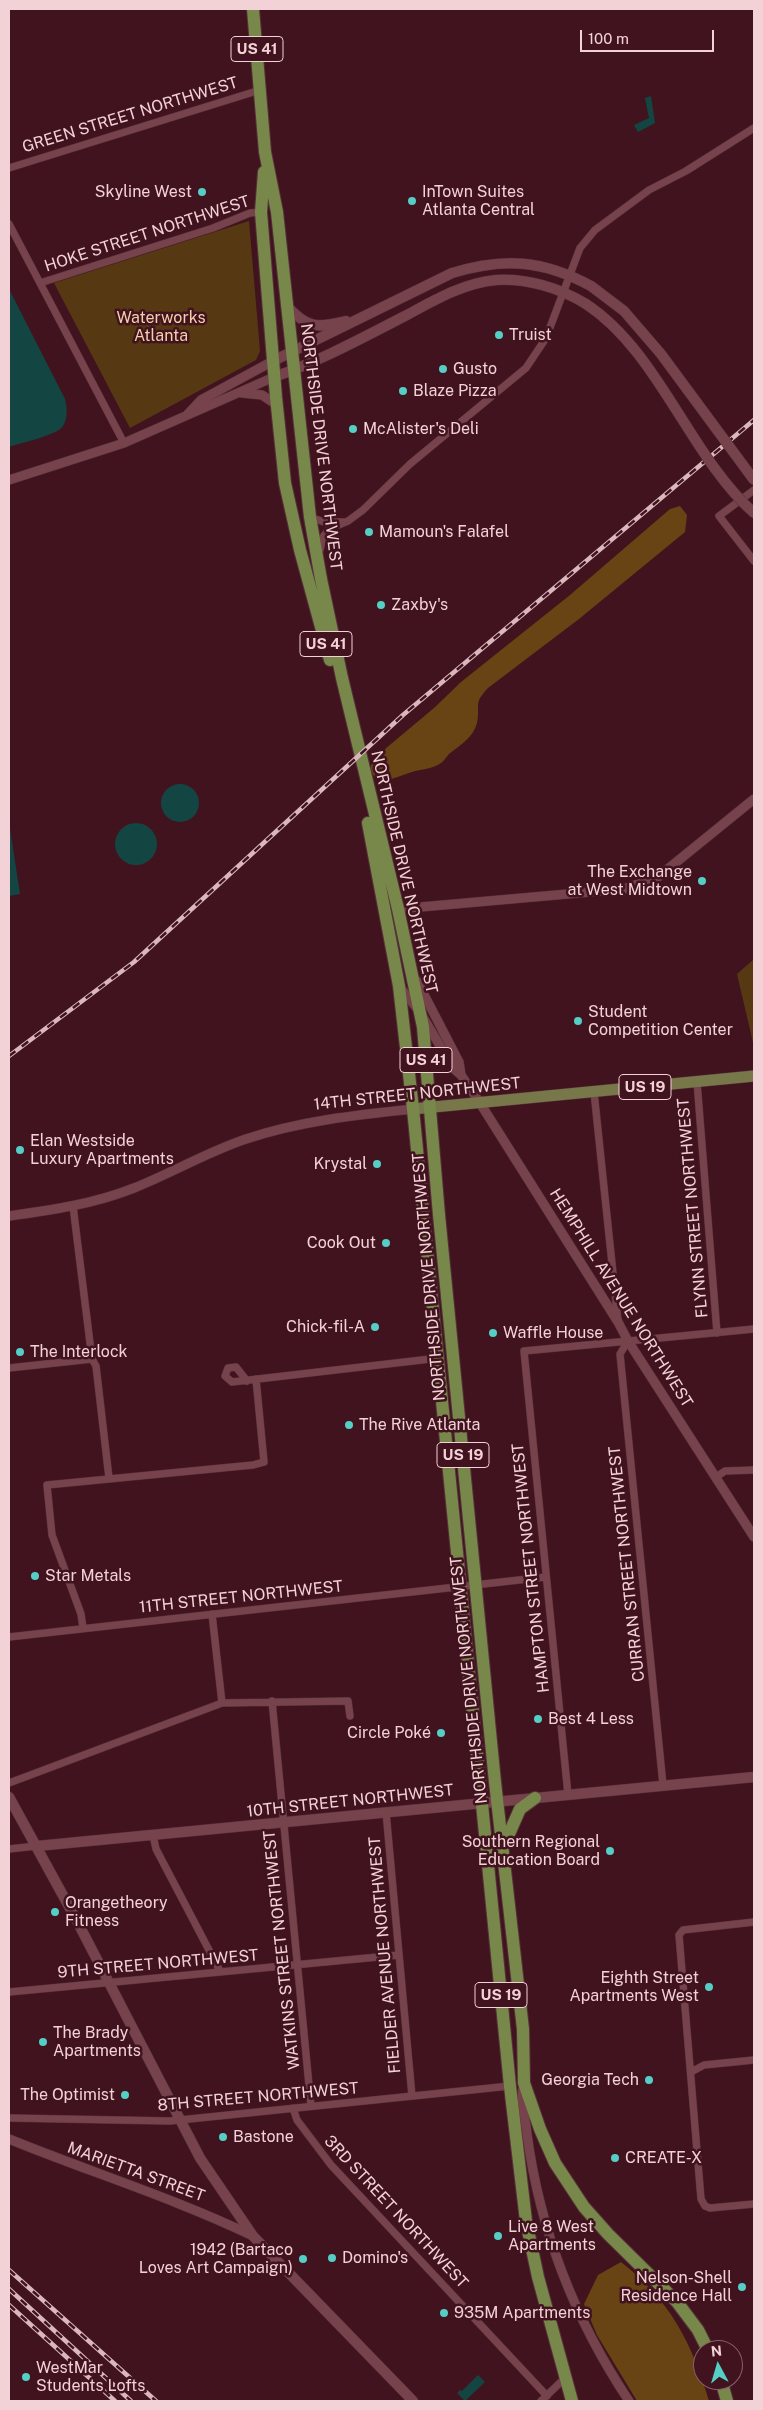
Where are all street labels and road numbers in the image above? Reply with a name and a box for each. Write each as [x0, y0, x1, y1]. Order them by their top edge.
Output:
road number: US 41 [231, 36, 283, 62]
street label: GREEN STREET NORTHWEST [20, 73, 240, 157]
street label: HOKE STREET NORTHWEST [42, 192, 252, 276]
street label: NORTHSIDE DRIVE NORTHWEST [296, 322, 346, 572]
road number: US 41 [300, 632, 352, 656]
street label: NORTHSIDE DRIVE NORTHWEST [367, 749, 441, 995]
road number: US 41 [400, 1048, 452, 1072]
street label: 14TH STREET NORTHWEST [313, 1074, 521, 1114]
road number: US 19 [619, 1074, 671, 1100]
street label: FLYNN STREET NORTHWEST [674, 1097, 712, 1319]
street label: NORTHSIDE DRIVE NORTHWEST [409, 1152, 449, 1402]
street label: HEMPHILL AVENUE NORTHWEST [545, 1185, 697, 1411]
road number: US 19 [437, 1442, 489, 1468]
street label: HAMPTON STREET NORTHWEST [508, 1442, 554, 1694]
street label: CURRAN STREET NORTHWEST [605, 1445, 649, 1683]
street label: NORTHSIDE DRIVE NORTHWEST [446, 1555, 492, 1805]
street label: 11TH STREET NORTHWEST [138, 1577, 344, 1617]
street label: 10TH STREET NORTHWEST [246, 1781, 454, 1821]
street label: WATKINS STREET NORTHWEST [260, 1829, 304, 2071]
street label: FIELDER AVENUE NORTHWEST [365, 1836, 405, 2074]
street label: 9TH STREET NORTHWEST [57, 1946, 259, 1982]
road number: US 19 [475, 1982, 527, 2008]
street label: 8TH STREET NORTHWEST [157, 2079, 359, 2115]
street label: 3RD STREET NORTHWEST [320, 2132, 472, 2292]
street label: MARIETTA STREET [65, 2138, 207, 2206]

